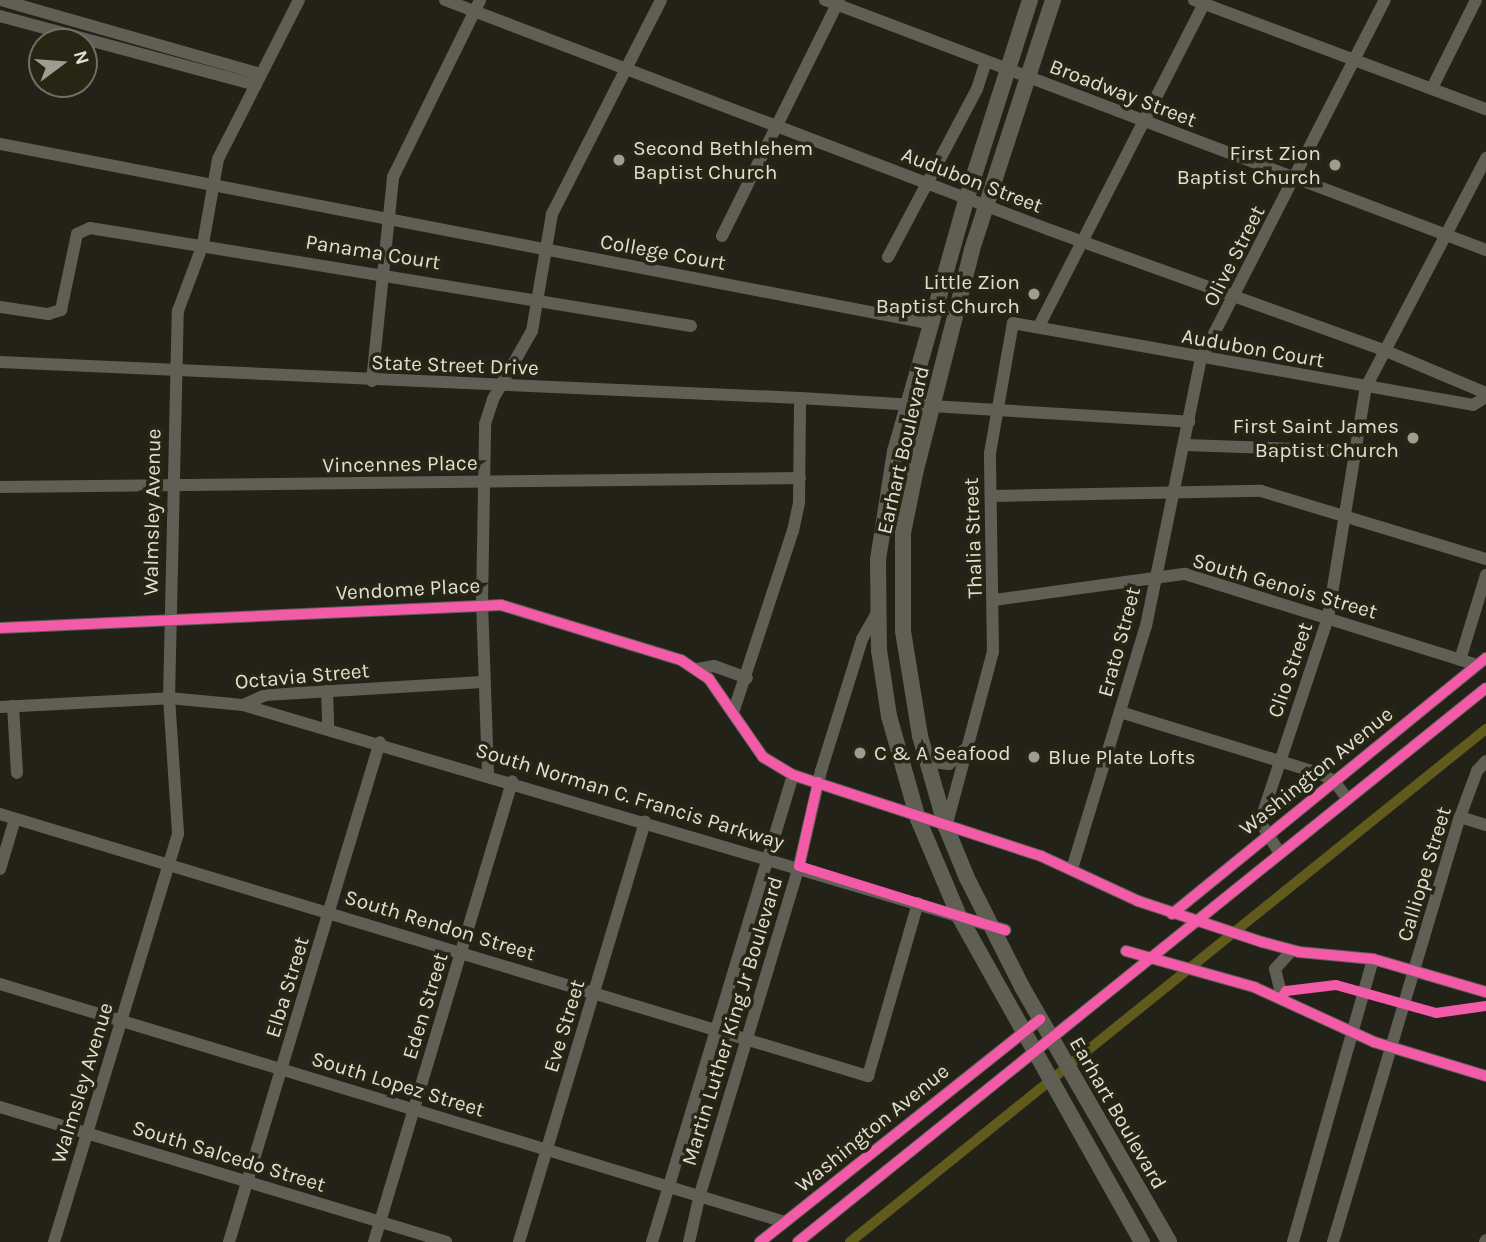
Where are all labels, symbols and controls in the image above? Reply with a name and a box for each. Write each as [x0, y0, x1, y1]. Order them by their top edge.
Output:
north arrow [28, 28, 98, 98]
text: N [69, 48, 94, 67]
street label: Broadway Street [1046, 53, 1200, 133]
place label: Second Bethlehem Baptist Church [633, 135, 813, 185]
place label: First Zion Baptist Church [1177, 140, 1321, 190]
street label: Audubon Street [898, 142, 1046, 218]
marker: Second Bethlehem Baptist Church [611, 152, 627, 168]
marker: First Zion Baptist Church [1327, 157, 1343, 173]
street label: Olive Street [1198, 201, 1270, 311]
street label: Panama Court [304, 229, 442, 275]
street label: College Court [598, 229, 728, 275]
place label: Little Zion Baptist Church [876, 269, 1020, 319]
marker: Little Zion Baptist Church [1026, 286, 1042, 302]
street label: Audubon Court [1180, 323, 1326, 373]
street label: State Street Drive [371, 349, 539, 381]
street label: Earhart Boulevard [871, 364, 935, 536]
place label: First Saint James Baptist Church [1233, 413, 1399, 463]
street label: Walmsley Avenue [138, 428, 166, 596]
marker: First Saint James Baptist Church [1405, 430, 1421, 446]
street label: Vincennes Place [322, 450, 478, 478]
street label: Thalia Street [958, 477, 988, 599]
street label: South Genois Street [1190, 548, 1380, 624]
street label: Vendome Place [335, 573, 481, 605]
street label: Erato Street [1092, 584, 1146, 700]
street label: Clio Street [1262, 619, 1318, 721]
street label: Octavia Street [234, 658, 370, 694]
street label: Washington Avenue [1234, 701, 1398, 841]
street label: South Norman C. Francis Parkway [473, 737, 787, 855]
place label: C & A Seafood [874, 740, 1011, 766]
place label: Blue Plate Lofts [1048, 744, 1196, 770]
marker: C & A Seafood [852, 745, 868, 761]
marker: Blue Plate Lofts [1026, 749, 1042, 765]
street label: Calliope Street [1392, 804, 1456, 944]
street label: Martin Luther King Jr Boulevard [676, 873, 788, 1169]
street label: South Rendon Street [342, 884, 538, 966]
street label: Elba Street [260, 933, 314, 1041]
street label: Eden Street [397, 950, 453, 1062]
street label: Eve Street [538, 977, 590, 1075]
street label: Walmsley Avenue [46, 1000, 118, 1166]
street label: Earhart Boulevard [1064, 1032, 1172, 1194]
street label: South Lopez Street [309, 1046, 487, 1122]
street label: Washington Avenue [790, 1058, 954, 1198]
street label: South Salcedo Street [129, 1115, 329, 1197]

